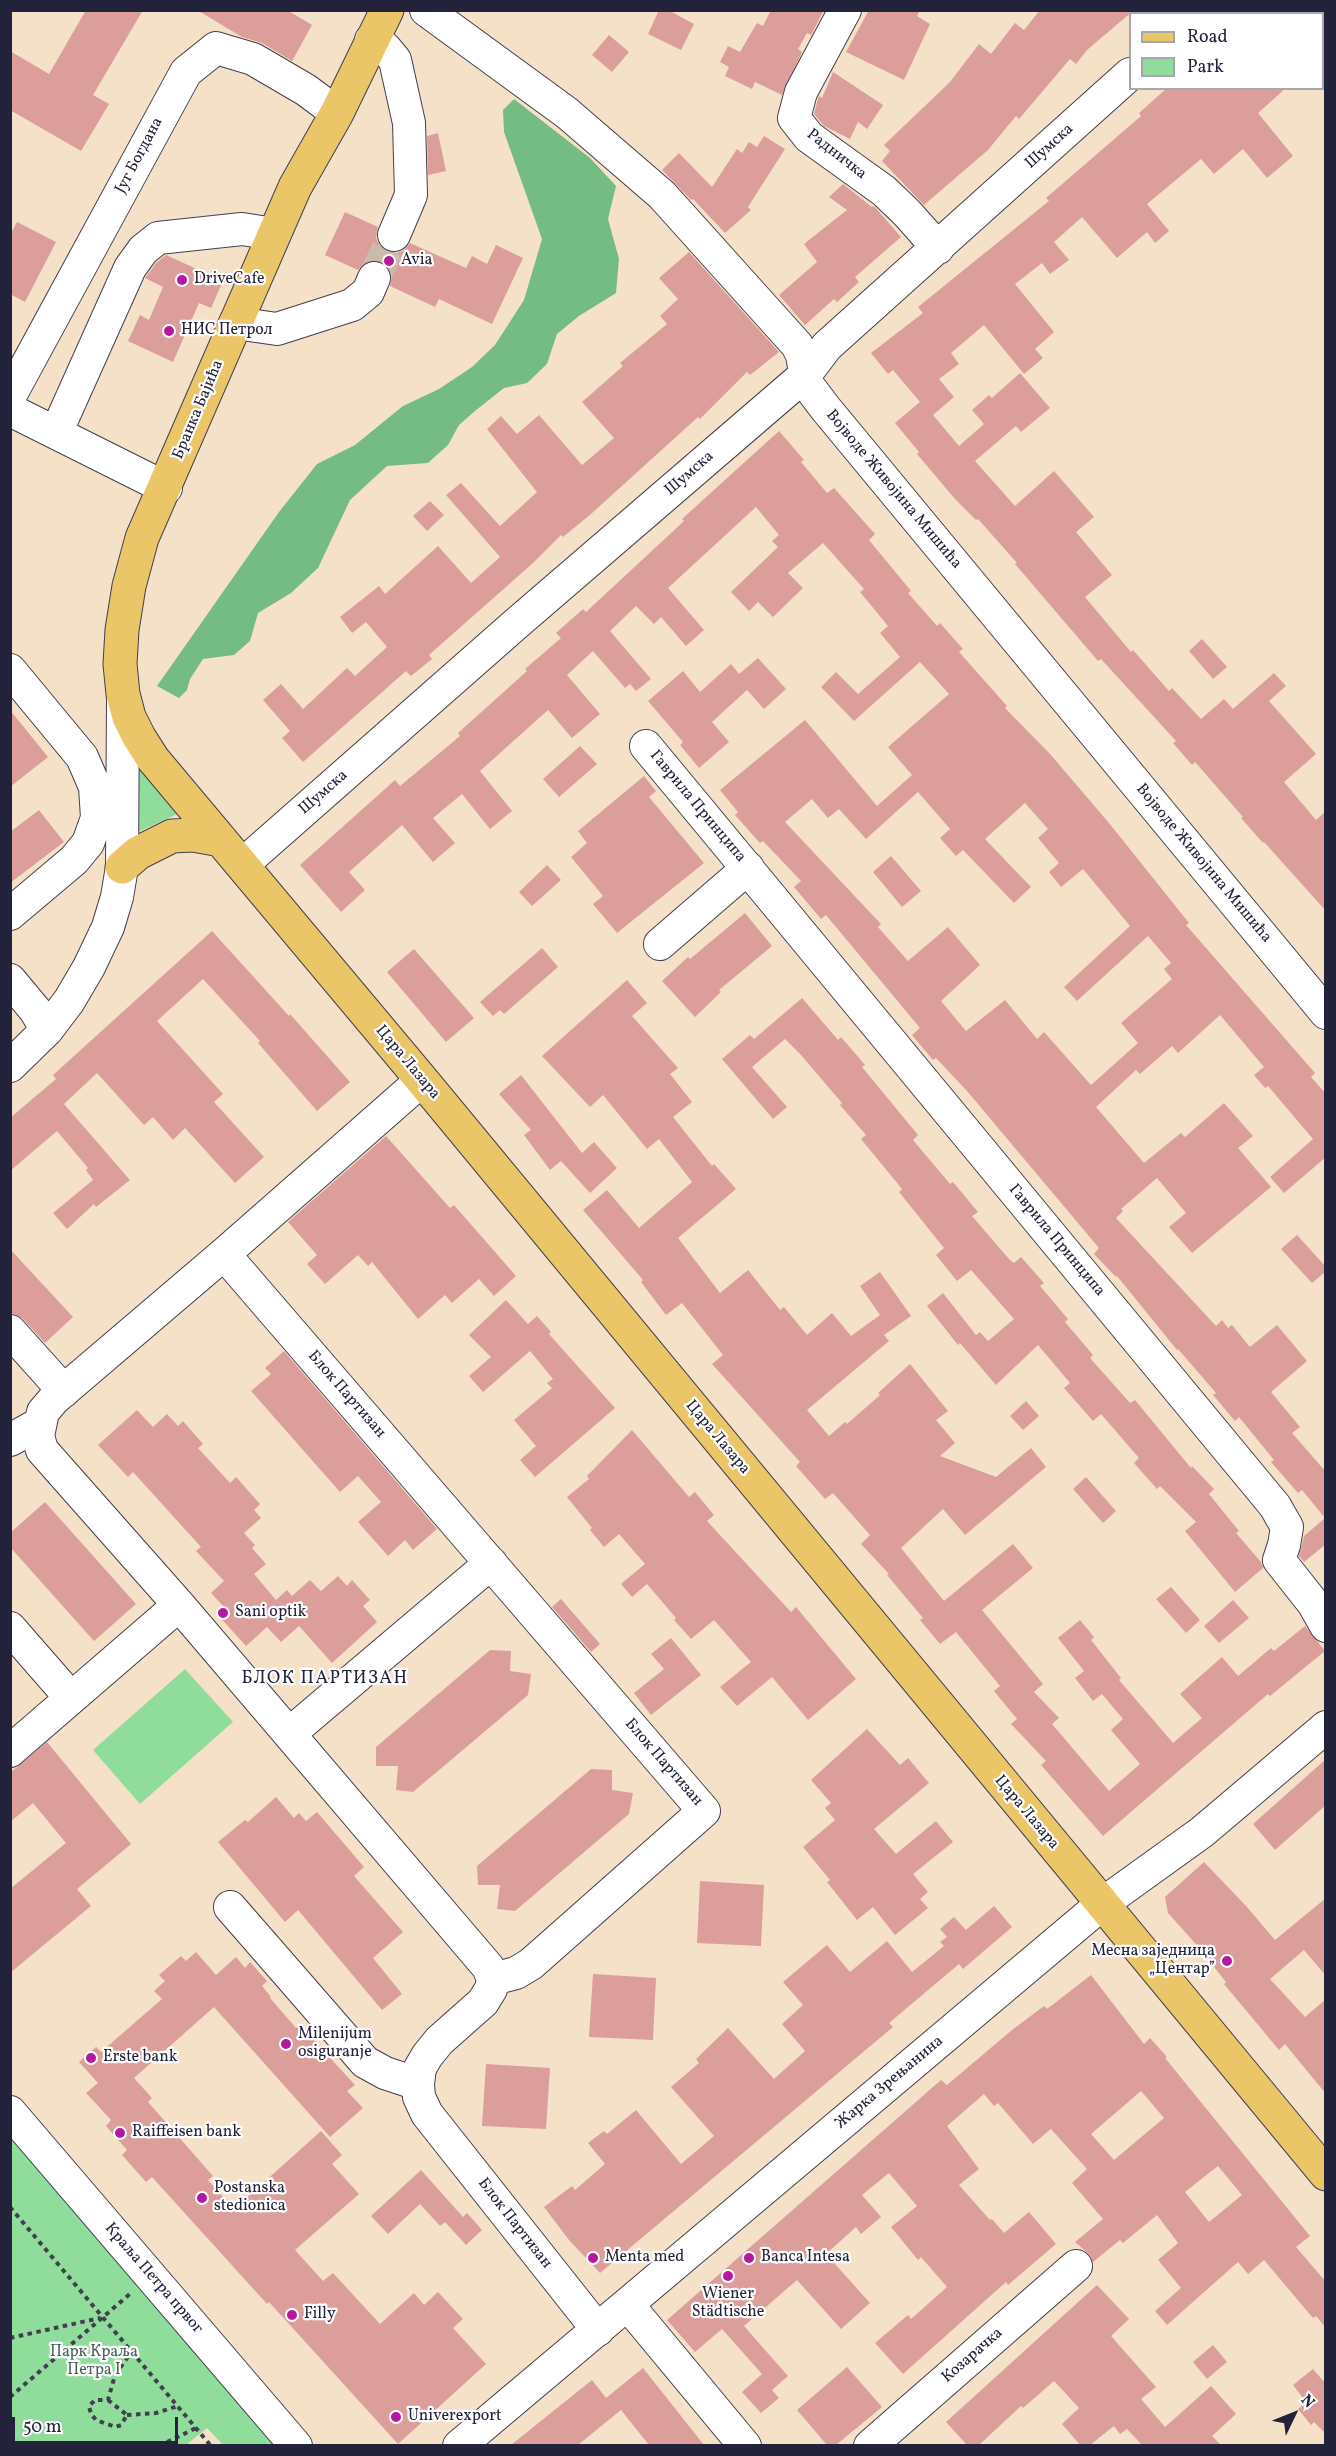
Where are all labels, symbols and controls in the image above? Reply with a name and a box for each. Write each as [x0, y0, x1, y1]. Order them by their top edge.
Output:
legend [1129, 12, 1324, 90]
text: Road [1187, 25, 1228, 50]
text: Park [1187, 55, 1224, 80]
street label: Југ Богдана [112, 115, 168, 197]
street label: Шумска [1022, 120, 1078, 174]
street label: Радничка [802, 126, 870, 184]
place label: Avia [401, 251, 433, 271]
marker: Avia [382, 254, 396, 268]
place label: DriveCafe [194, 270, 265, 290]
marker: DriveCafe [175, 273, 189, 287]
place label: НИС Петрол [181, 321, 273, 341]
marker: НИС Петрол [162, 324, 176, 338]
street label: Бранка Бајића [169, 357, 229, 463]
street label: Војводе Живојина Мишића [821, 407, 965, 573]
street label: Шумска [662, 448, 718, 500]
street label: Гаврила Принципа [645, 747, 749, 867]
street label: Шумска [296, 767, 352, 819]
street label: Војводе Живојина Мишића [1131, 781, 1275, 947]
street label: Цара Лазара [370, 1022, 444, 1104]
street label: Гаврила Принципа [1004, 1181, 1108, 1301]
street label: Блок Партизан [303, 1347, 389, 1443]
street label: Цара Лазара [680, 1397, 754, 1479]
place label: Sani optik [235, 1603, 306, 1623]
marker: Sani optik [216, 1606, 230, 1620]
district label: БЛОК ПАРТИЗАН [241, 1669, 409, 1691]
street label: Блок Партизан [620, 1715, 706, 1811]
street label: Цара Лазара [989, 1772, 1063, 1854]
place label: Месна заједница „Центар” [1091, 1942, 1215, 1980]
marker: Месна заједница „Центар” [1220, 1954, 1234, 1968]
place label: Milenijum osiguranje [298, 2025, 372, 2063]
street label: Жарка Зрењанина [832, 2032, 948, 2134]
marker: Milenijum osiguranje [279, 2037, 293, 2051]
place label: Erste bank [103, 2048, 177, 2068]
marker: Erste bank [84, 2051, 98, 2065]
place label: Raiffeisen bank [132, 2123, 241, 2143]
marker: Raiffeisen bank [113, 2126, 127, 2140]
street label: Блок Партизан [473, 2175, 555, 2273]
place label: Postanska stedionica [214, 2179, 286, 2217]
marker: Postanska stedionica [195, 2191, 209, 2205]
street label: Краља Петра првог [100, 2220, 206, 2338]
place label: Menta med [605, 2248, 684, 2268]
place label: Banca Intesa [761, 2248, 850, 2268]
marker: Menta med [586, 2251, 600, 2265]
marker: Banca Intesa [742, 2251, 756, 2265]
marker: Wiener Städtische [721, 2269, 735, 2283]
place label: Wiener Städtische [692, 2285, 764, 2323]
place label: Filly [304, 2305, 336, 2325]
marker: Filly [285, 2308, 299, 2322]
street label: Козарачка [939, 2324, 1007, 2388]
park label: Парк Краља Петра I [50, 2343, 138, 2381]
north arrow [1264, 2384, 1324, 2444]
text: N [1295, 2390, 1319, 2413]
scale bar [15, 2405, 182, 2443]
place label: Univerexport [408, 2407, 502, 2427]
marker: Univerexport [389, 2410, 403, 2424]
text: 50 m [23, 2415, 62, 2440]

